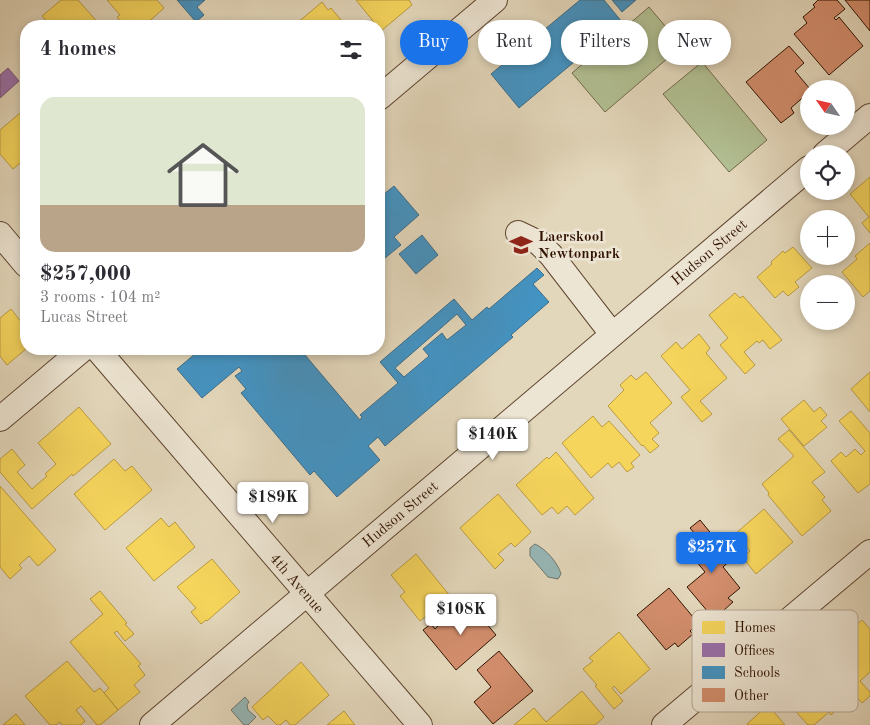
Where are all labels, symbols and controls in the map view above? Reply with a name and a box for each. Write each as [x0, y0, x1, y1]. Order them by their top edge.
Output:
chip: Buy [400, 20, 468, 65]
chip: Rent [478, 20, 551, 65]
chip: Filters [561, 20, 648, 65]
chip: New [658, 20, 731, 65]
icon: filters [337, 36, 365, 64]
text: 4 homes [40, 39, 116, 60]
north arrow [800, 80, 855, 135]
map controls [800, 80, 855, 330]
icon: home [158, 130, 248, 220]
button: locate [800, 145, 855, 200]
button: + [800, 210, 855, 265]
street label: Hudson Street [669, 217, 751, 289]
place label: Laerskool Newtonpark [538, 230, 621, 262]
school or university icon: Laerskool Newtonpark [508, 232, 534, 258]
text: $257,000 [40, 264, 131, 285]
button: − [800, 275, 855, 330]
text: 3 rooms · 104 m² [40, 290, 160, 306]
text: Lucas Street [40, 310, 128, 326]
pin: $140K [458, 418, 528, 461]
text: $140K [468, 427, 518, 443]
street label: Hudson Street [360, 479, 442, 551]
pin: $189K [238, 482, 308, 524]
text: $189K [248, 490, 298, 506]
pin: $257K [677, 532, 747, 574]
text: $257K [687, 540, 737, 556]
street label: 4th Avenue [266, 551, 326, 617]
pin: $108K [426, 594, 496, 636]
text: $108K [436, 602, 486, 618]
legend [692, 610, 858, 712]
text: Homes [734, 621, 776, 635]
text: Offices [734, 644, 774, 658]
text: Schools [734, 666, 780, 680]
text: Other [734, 689, 769, 703]

